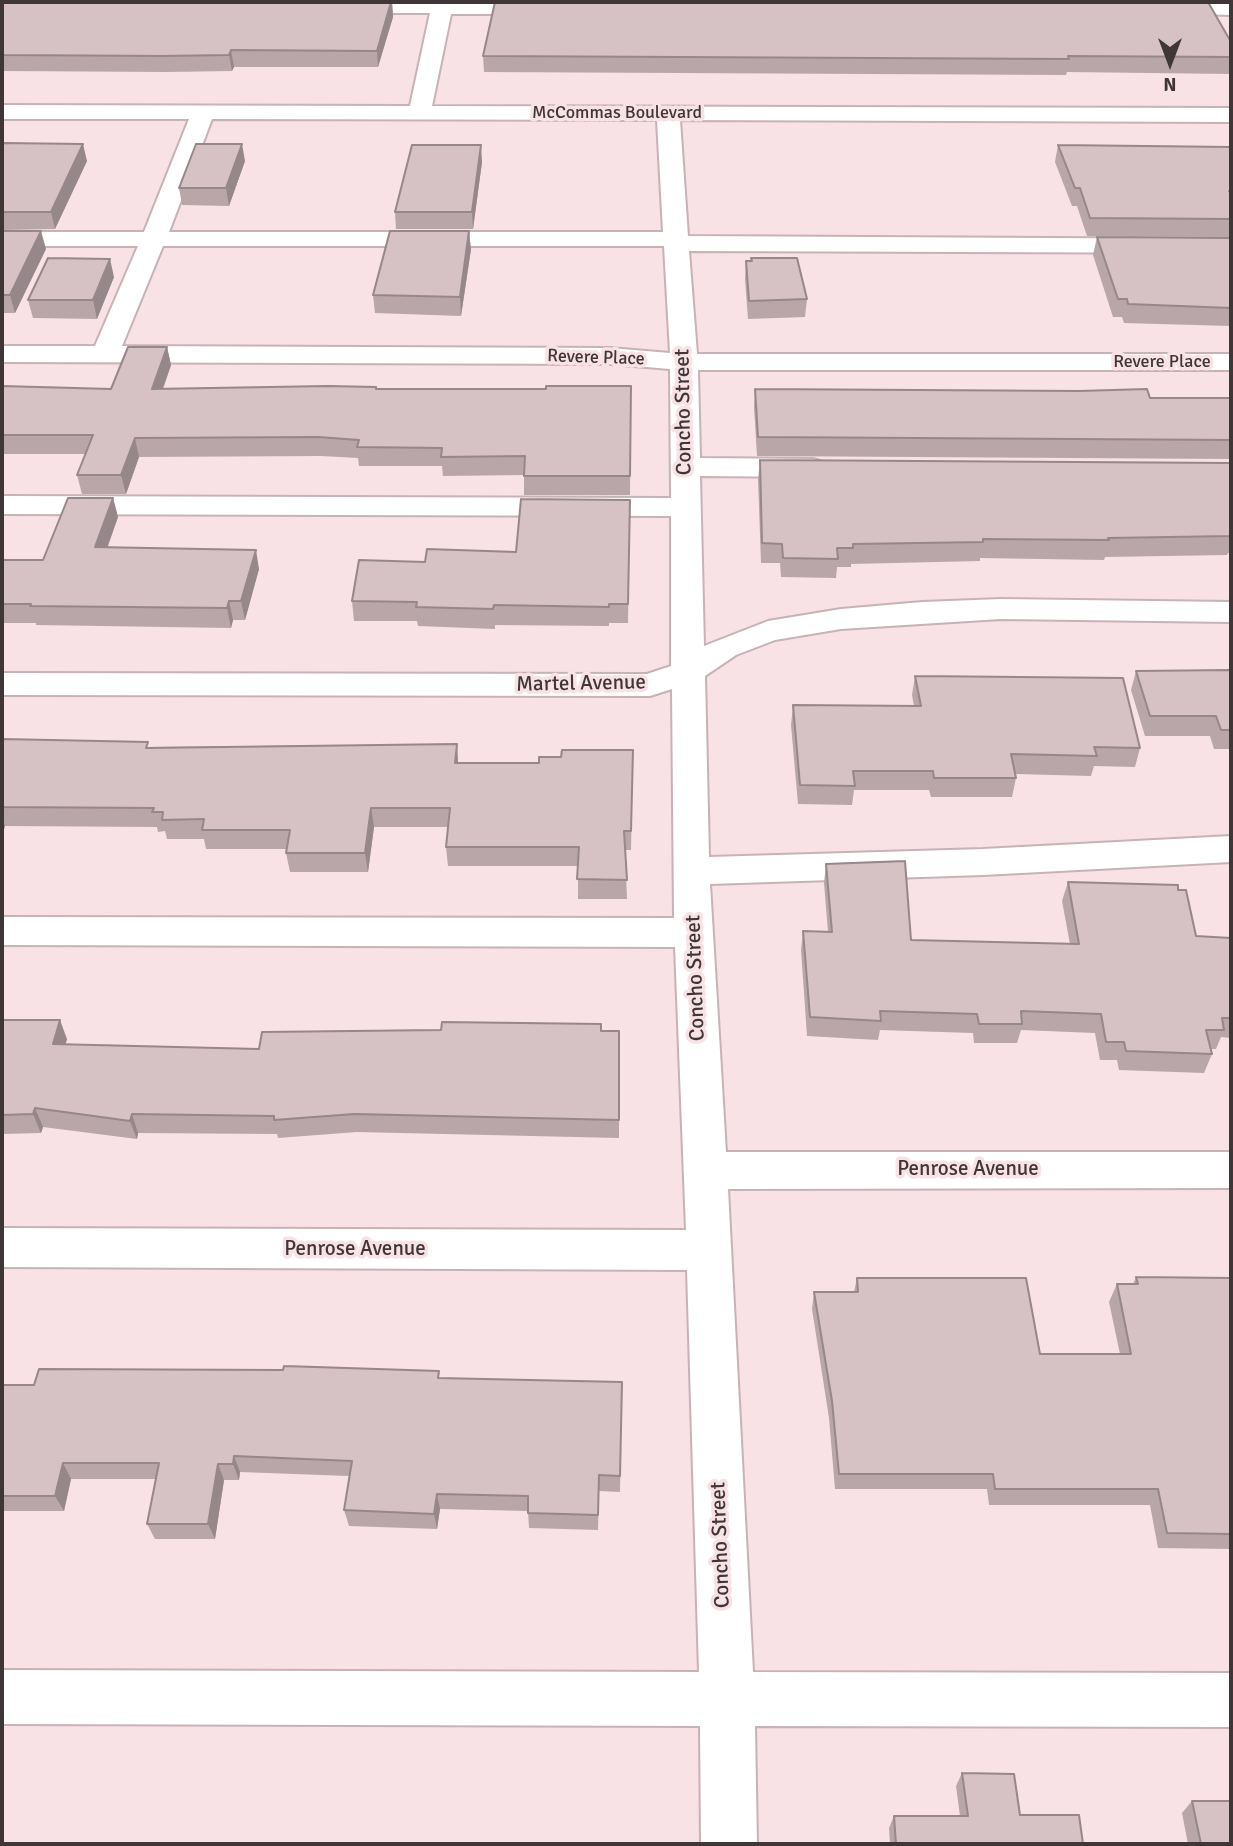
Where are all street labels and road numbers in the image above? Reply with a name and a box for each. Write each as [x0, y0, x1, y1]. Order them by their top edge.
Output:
street label: McCommas Boulevard [532, 102, 702, 124]
street label: Revere Place [547, 346, 645, 370]
street label: Concho Street [670, 349, 698, 475]
street label: Revere Place [1113, 351, 1211, 373]
street label: Martel Avenue [516, 670, 646, 698]
street label: Concho Street [681, 914, 711, 1042]
street label: Penrose Avenue [897, 1156, 1039, 1182]
street label: Penrose Avenue [284, 1236, 426, 1262]
street label: Concho Street [706, 1481, 736, 1609]

